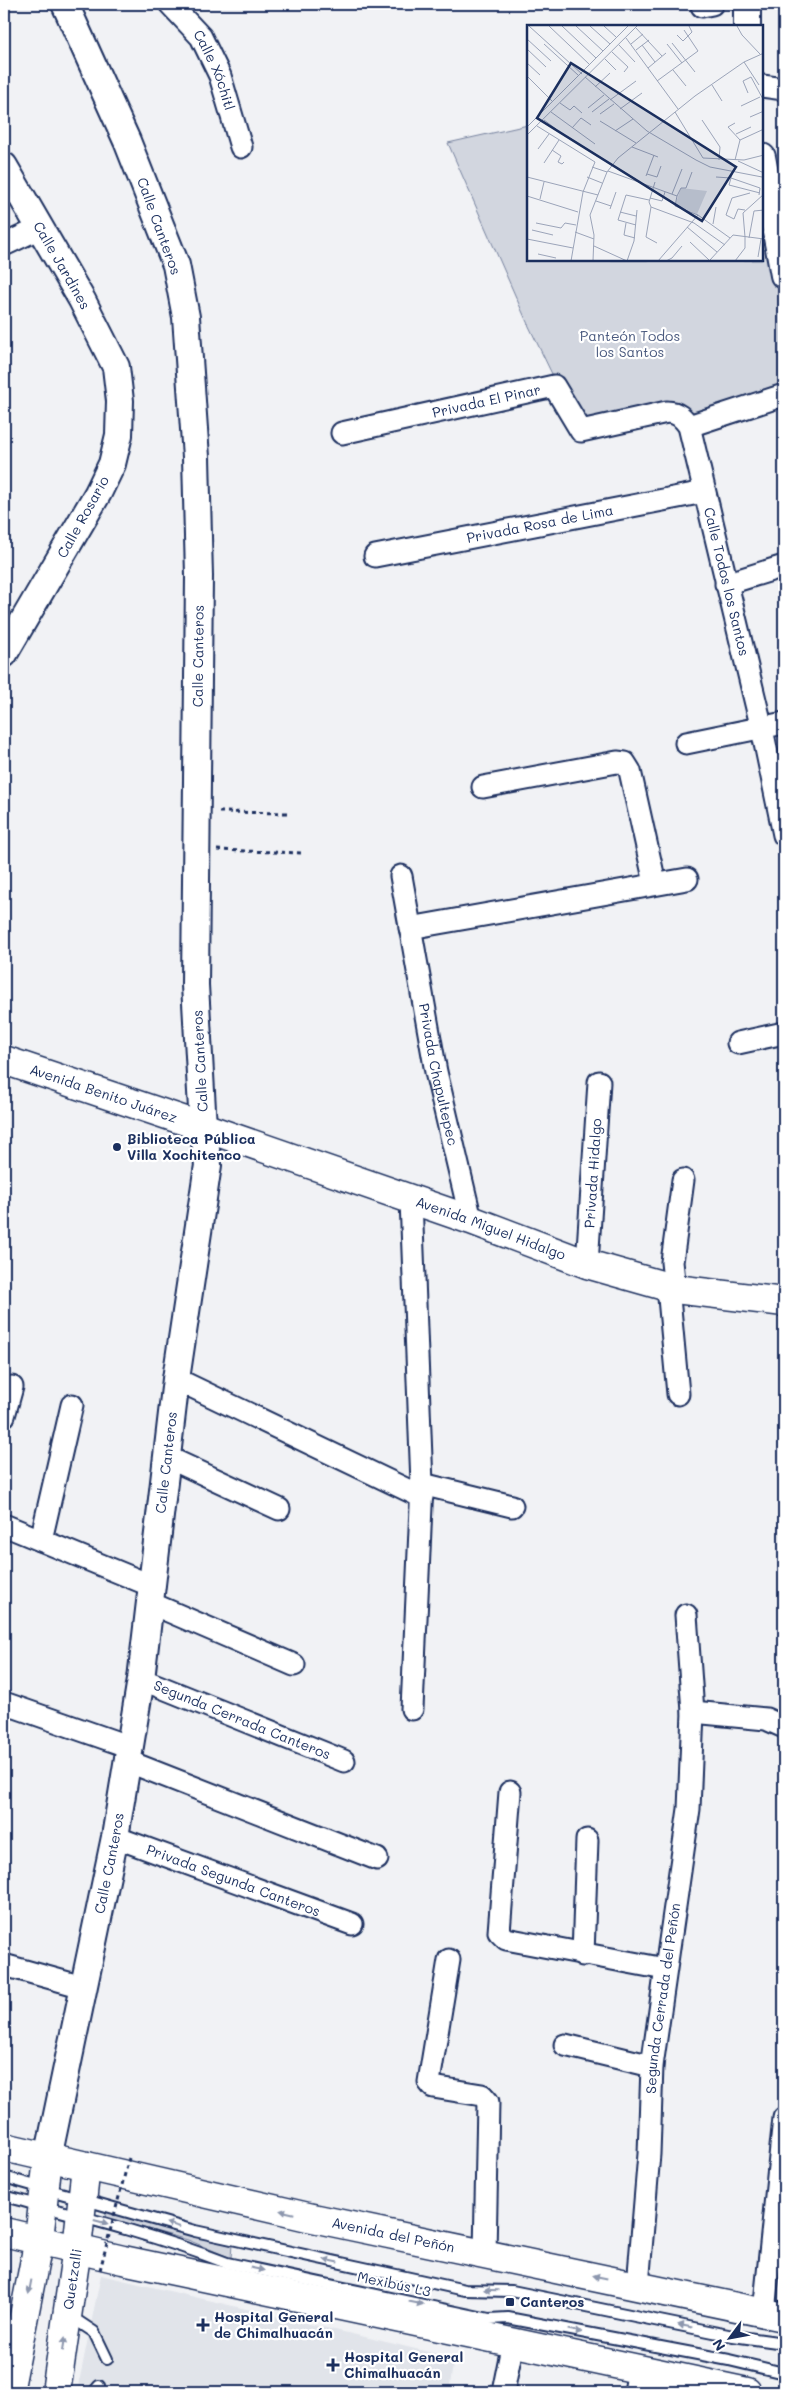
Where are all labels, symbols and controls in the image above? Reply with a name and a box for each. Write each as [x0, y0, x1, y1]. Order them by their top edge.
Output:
street label: Calle Xóchitl [190, 25, 240, 112]
inset map [527, 25, 763, 261]
street label: Calle Canteros [133, 175, 186, 277]
street label: Calle Jardines [29, 218, 95, 312]
park label: Panteón Todos los Santos [580, 326, 680, 361]
street label: Privada El Pinar [430, 379, 542, 422]
street label: Calle Rosario [52, 472, 113, 561]
street label: Privada Rosa de Lima [465, 500, 615, 547]
street label: Calle Todos los Santos [700, 505, 754, 658]
street label: Calle Canteros [188, 605, 208, 707]
street label: Privada Chapultepec [415, 1002, 463, 1147]
street label: Calle Canteros [187, 1009, 212, 1113]
street label: Avenida Benito Juárez [27, 1059, 180, 1127]
street label: Privada Hidalgo [579, 1118, 606, 1229]
place label: Biblioteca Pública Villa Xochitenco [127, 1129, 256, 1164]
marker: Biblioteca Pública Villa Xochitenco [111, 1141, 123, 1153]
street label: Avenida Miguel Hidalgo [413, 1192, 569, 1264]
street label: Calle Canteros [150, 1410, 181, 1514]
street label: Segunda Cerrada Canteros [151, 1675, 334, 1764]
street label: Calle Canteros [89, 1811, 128, 1915]
street label: Privada Segunda Canteros [144, 1839, 323, 1921]
street label: Segunda Cerrada del Peñón [641, 1902, 684, 2094]
one-way arrow [279, 2208, 294, 2216]
street label: Avenida del Peñón [330, 2212, 456, 2257]
one-way arrow [94, 2219, 109, 2227]
one-way arrow [165, 2220, 180, 2228]
street label: Quetzalli [58, 2247, 86, 2311]
one-way arrow [323, 2256, 339, 2264]
one-way arrow [249, 2265, 264, 2273]
street label: Mexibús L3 [356, 2266, 433, 2301]
one-way arrow [592, 2273, 607, 2281]
one-way arrow [25, 2279, 33, 2295]
one-way arrow [482, 2286, 498, 2294]
place label: Canteros [520, 2292, 584, 2311]
marker: Canteros [504, 2296, 516, 2308]
one-way arrow [408, 2299, 423, 2307]
place label: Hospital General de Chimalhuacán [214, 2307, 333, 2342]
north arrow [706, 2314, 756, 2364]
marker: Hospital General de Chimalhuacán [196, 2318, 210, 2332]
one-way arrow [677, 2322, 692, 2330]
one-way arrow [568, 2327, 583, 2335]
one-way arrow [60, 2336, 68, 2352]
text: N [708, 2336, 729, 2355]
place label: Hospital General Chimalhuacán [344, 2347, 463, 2382]
marker: Hospital General Chimalhuacán [326, 2358, 340, 2372]

